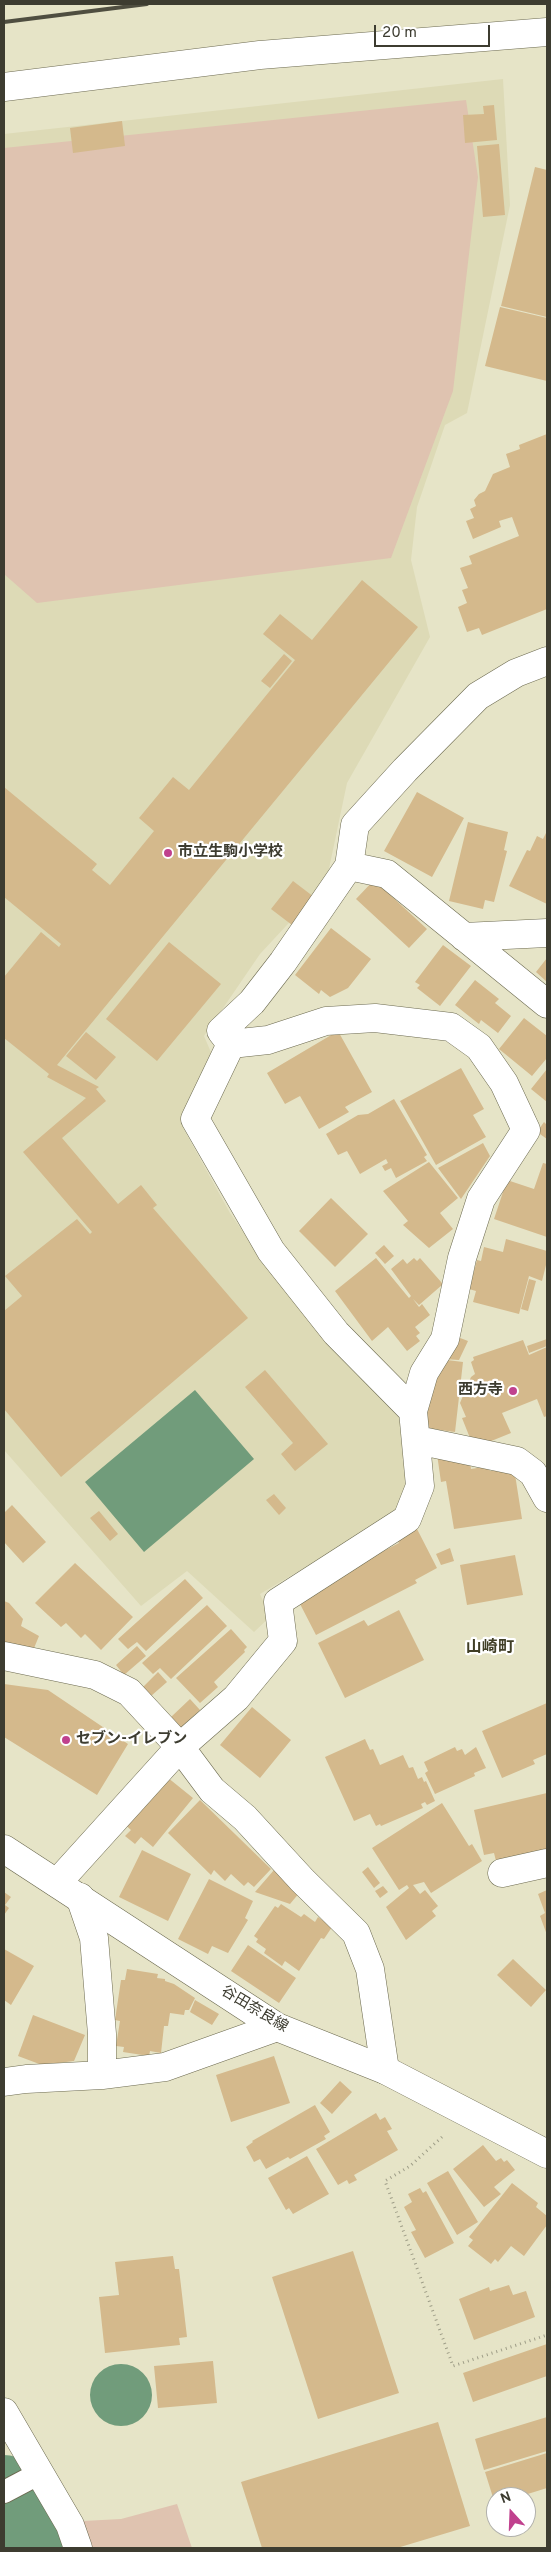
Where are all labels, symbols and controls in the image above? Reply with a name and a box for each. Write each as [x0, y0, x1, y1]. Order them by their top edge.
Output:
scale bar [376, 15, 492, 47]
text: 20 m [382, 24, 417, 43]
place label: 市立生駒小学校 [178, 844, 283, 862]
marker: 市立生駒小学校 [162, 847, 174, 859]
place label: 西方寺 [458, 1382, 503, 1400]
marker: 西方寺 [507, 1385, 519, 1397]
district label: 山崎町 [466, 1639, 514, 1659]
place label: セブン-イレブン [76, 1731, 187, 1749]
marker: セブン-イレブン [60, 1734, 72, 1746]
street label: 谷田奈良線 [217, 1983, 291, 2037]
north arrow [486, 2487, 536, 2537]
text: N [498, 2489, 514, 2508]

